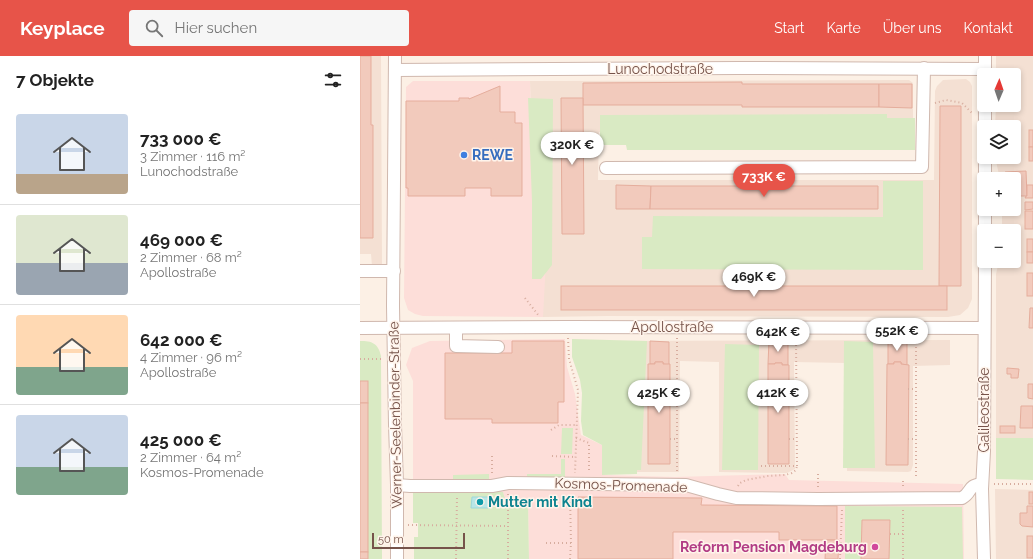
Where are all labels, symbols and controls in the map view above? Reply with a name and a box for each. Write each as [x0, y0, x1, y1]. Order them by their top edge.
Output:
search box [129, 10, 409, 46]
text: Keyplace [20, 17, 105, 39]
icon: search [143, 17, 165, 39]
text: Hier suchen [175, 19, 257, 37]
text: Start [774, 20, 804, 36]
text: Karte [826, 20, 861, 36]
text: Über uns [883, 20, 942, 36]
text: Kontakt [964, 20, 1013, 36]
street label: Lunochodstraße [607, 61, 713, 77]
north arrow [977, 68, 1021, 112]
map controls [977, 68, 1021, 268]
icon: filters [322, 69, 344, 91]
text: 7 Objekte [16, 70, 94, 90]
button: layers [977, 120, 1021, 164]
text: 733 000 € [140, 129, 222, 149]
icon: home [48, 130, 96, 178]
pin: 320K € [539, 132, 605, 166]
text: 320K € [550, 137, 594, 152]
place label: REWE [472, 147, 513, 163]
text: 3 Zimmer · 116 m² [140, 149, 245, 164]
marker: REWE [459, 150, 469, 160]
text: Lunochodstraße [140, 164, 238, 179]
pin: 733K € [731, 164, 797, 198]
text: 733K € [742, 169, 786, 184]
button: + [977, 172, 1021, 216]
button: − [977, 224, 1021, 268]
text: 469 000 € [140, 230, 223, 250]
icon: home [48, 231, 96, 279]
text: 2 Zimmer · 68 m² [140, 250, 242, 265]
pin: 469K € [721, 264, 787, 298]
text: Apollostraße [140, 265, 216, 280]
text: 469K € [731, 269, 777, 284]
pin: 552K € [864, 318, 930, 352]
street label: Apollostraße [631, 319, 713, 335]
pin: 642K € [745, 319, 811, 353]
street label: Werner-Seelenbinder-Straße [385, 321, 405, 509]
text: 552K € [875, 323, 919, 338]
text: 642K € [756, 324, 800, 339]
text: 642 000 € [140, 330, 223, 350]
icon: home [48, 331, 96, 379]
text: 4 Zimmer · 96 m² [140, 350, 242, 365]
text: Apollostraße [140, 365, 216, 380]
street label: Galileostraße [976, 368, 992, 452]
pin: 425K € [626, 380, 692, 414]
pin: 412K € [745, 380, 811, 414]
text: 425K € [637, 385, 681, 400]
text: 412K € [756, 385, 800, 400]
text: 425 000 € [140, 430, 222, 450]
icon: home [48, 431, 96, 479]
text: 2 Zimmer · 64 m² [140, 450, 241, 465]
text: Kosmos-Promenade [140, 465, 264, 480]
street label: Kosmos-Promenade [554, 475, 688, 495]
place label: Mutter mit Kind [488, 494, 592, 510]
marker: Mutter mit Kind [475, 497, 485, 507]
scale bar [372, 531, 465, 550]
text: 50 m [378, 533, 404, 546]
place label: Reform Pension Magdeburg [680, 539, 867, 555]
marker: Reform Pension Magdeburg [870, 542, 880, 552]

